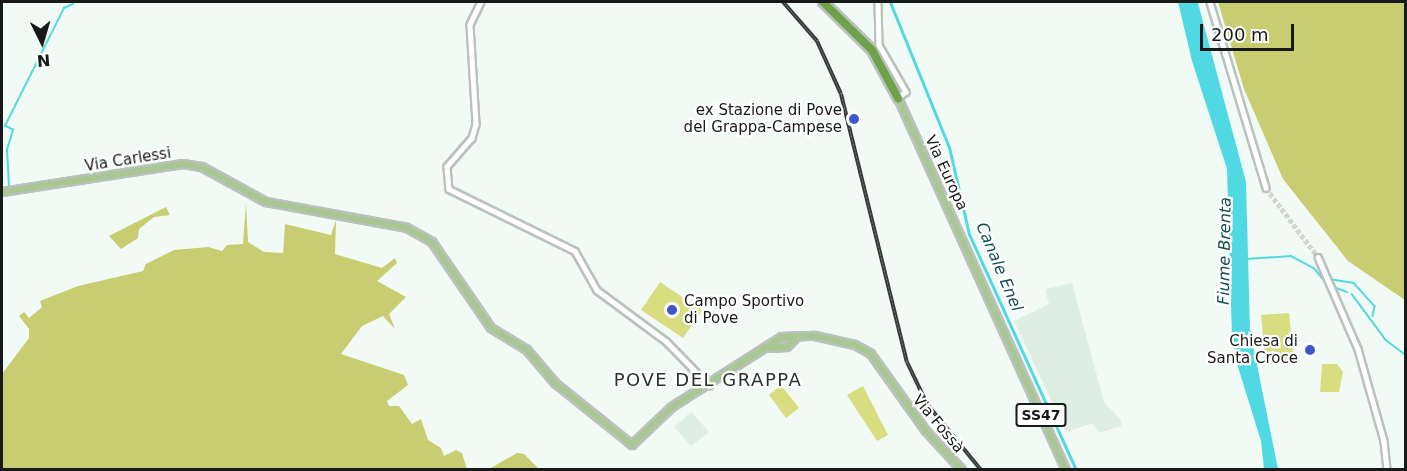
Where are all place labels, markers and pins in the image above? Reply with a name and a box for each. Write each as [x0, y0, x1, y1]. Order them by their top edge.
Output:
place label: ex Stazione di Pove del Grappa-Campese [684, 101, 842, 136]
marker: ex Stazione di Pove del Grappa-Campese [847, 112, 861, 126]
place label: Campo Sportivo di Pove [684, 292, 804, 327]
marker: Campo Sportivo di Pove [665, 303, 679, 317]
place label: Chiesa di Santa Croce [1207, 332, 1298, 367]
marker: Chiesa di Santa Croce [1303, 343, 1317, 357]

